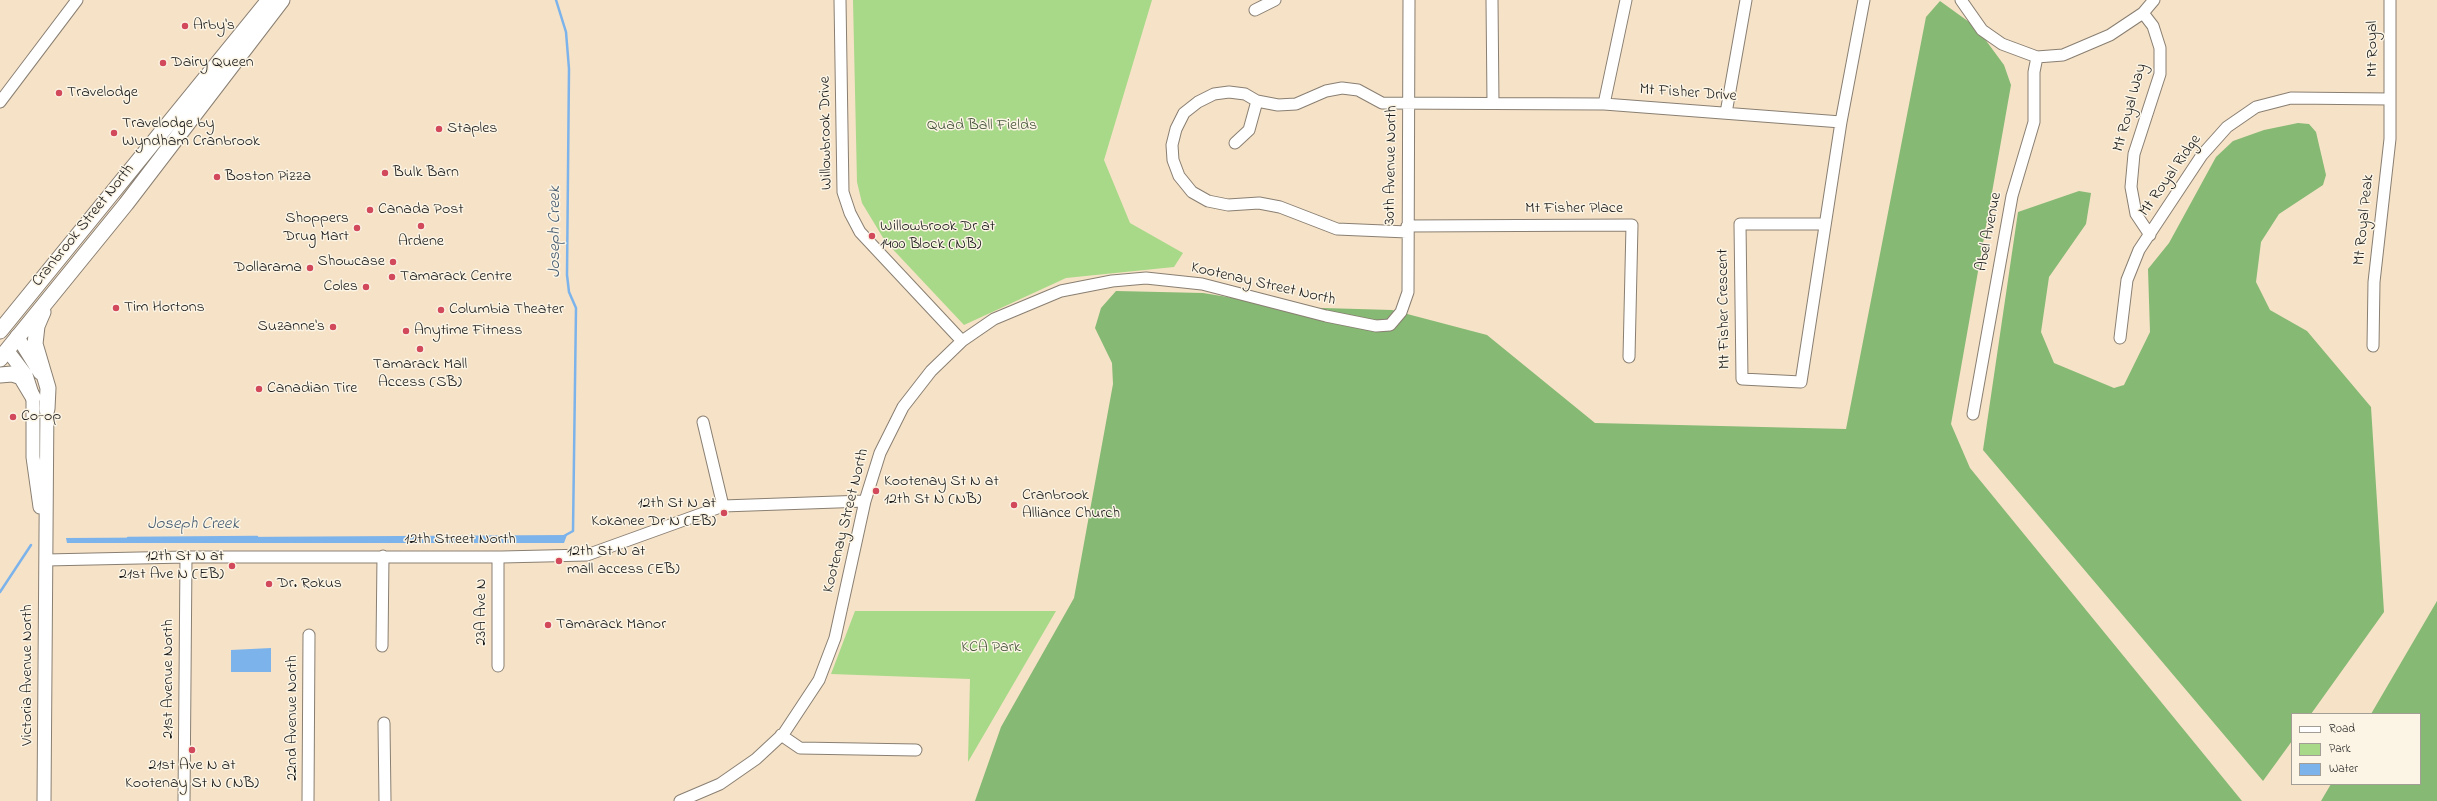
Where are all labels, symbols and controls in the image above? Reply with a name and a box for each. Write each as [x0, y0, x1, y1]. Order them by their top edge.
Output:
place label: Arby's [193, 16, 235, 36]
marker: Arby's [180, 21, 190, 31]
street label: Mt Royal [2363, 21, 2383, 77]
place label: Dairy Queen [171, 53, 254, 73]
marker: Dairy Queen [158, 58, 168, 68]
street label: Mt Royal Way [2110, 62, 2152, 154]
street label: Willowbrook Drive [816, 76, 838, 190]
street label: Mt Fisher Drive [1639, 81, 1737, 107]
place label: Travelodge [67, 83, 138, 103]
marker: Travelodge [54, 88, 64, 98]
street label: 30th Avenue North [1381, 105, 1403, 225]
place label: Travelodge by Wyndham Cranbrook [122, 114, 260, 152]
park label: Quad Ball Fields [927, 116, 1037, 136]
place label: Staples [447, 119, 498, 139]
marker: Staples [434, 124, 444, 134]
marker: Travelodge by Wyndham Cranbrook [109, 128, 119, 138]
street label: Mt Royal Ridge [2136, 131, 2206, 221]
street label: Cranbrook Street North [29, 161, 139, 291]
place label: Bulk Barn [393, 163, 459, 183]
place label: Boston Pizza [225, 167, 311, 187]
marker: Bulk Barn [380, 168, 390, 178]
marker: Boston Pizza [212, 172, 222, 182]
street label: Mt Royal Peak [2351, 173, 2379, 267]
water label: Joseph Creek [546, 186, 566, 278]
street label: Abel Avenue [1973, 191, 2007, 273]
street label: Mt Fisher Place [1525, 199, 1623, 219]
place label: Canada Post [378, 200, 464, 220]
marker: Canada Post [365, 205, 375, 215]
place label: Shoppers Drug Mart [283, 209, 349, 247]
place label: Willowbrook Dr at 1400 Block (NB) [880, 217, 995, 255]
marker: Ardene [416, 221, 426, 231]
marker: Shoppers Drug Mart [352, 223, 362, 233]
marker: Willowbrook Dr at 1400 Block (NB) [867, 231, 877, 241]
place label: Ardene [398, 232, 444, 252]
street label: Mt Fisher Crescent [1714, 248, 1736, 370]
place label: Showcase [317, 252, 385, 272]
marker: Showcase [388, 257, 398, 267]
place label: Dollarama [234, 258, 302, 278]
street label: Kootenay Street North [1189, 259, 1337, 311]
marker: Dollarama [305, 263, 315, 273]
place label: Tamarack Centre [400, 267, 512, 287]
marker: Tamarack Centre [387, 272, 397, 282]
place label: Coles [323, 277, 358, 297]
marker: Coles [361, 282, 371, 292]
place label: Tim Hortons [124, 298, 205, 318]
place label: Columbia Theater [449, 300, 564, 320]
marker: Tim Hortons [111, 303, 121, 313]
marker: Columbia Theater [436, 305, 446, 315]
place label: Suzanne's [258, 317, 325, 337]
place label: Anytime Fitness [414, 321, 522, 341]
marker: Suzanne's [328, 322, 338, 332]
marker: Anytime Fitness [401, 326, 411, 336]
marker: Tamarack Mall Access (SB) [415, 344, 425, 354]
place label: Tamarack Mall Access (SB) [373, 355, 467, 393]
place label: Canadian Tire [267, 379, 358, 399]
marker: Canadian Tire [254, 384, 264, 394]
place label: Co-op [21, 407, 61, 427]
marker: Co-op [8, 412, 18, 422]
street label: Kootenay Street North [820, 447, 874, 595]
place label: Kootenay St N at 12th St N (NB) [884, 472, 999, 510]
marker: Kootenay St N at 12th St N (NB) [871, 486, 881, 496]
place label: Cranbrook Alliance Church [1022, 486, 1120, 524]
place label: 12th St N at Kokanee Dr N (EB) [591, 494, 716, 532]
marker: Cranbrook Alliance Church [1009, 500, 1019, 510]
marker: 12th St N at Kokanee Dr N (EB) [719, 508, 729, 518]
water label: Joseph Creek [147, 515, 239, 535]
street label: 12th Street North [404, 530, 516, 550]
place label: 12th St N at mall access (EB) [567, 542, 680, 580]
place label: 12th St N at 21st Ave N (EB) [119, 547, 224, 585]
marker: 12th St N at mall access (EB) [554, 556, 564, 566]
marker: 12th St N at 21st Ave N (EB) [227, 561, 237, 571]
place label: Dr. Rokus [277, 574, 342, 594]
marker: Dr. Rokus [264, 579, 274, 589]
street label: 23A Ave N [472, 579, 492, 645]
street label: Victoria Avenue North [18, 604, 38, 746]
place label: Tamarack Manor [556, 615, 666, 635]
street label: 21st Avenue North [159, 619, 179, 739]
marker: Tamarack Manor [543, 620, 553, 630]
park label: KCA Park [961, 638, 1021, 658]
street label: 22nd Avenue North [283, 655, 303, 781]
legend [2291, 713, 2421, 785]
text: Road [2329, 720, 2355, 738]
text: Park [2329, 740, 2351, 758]
marker: 21st Ave N at Kootenay St N (NB) [187, 745, 197, 755]
place label: 21st Ave N at Kootenay St N (NB) [125, 756, 259, 794]
text: Water [2329, 760, 2358, 778]

